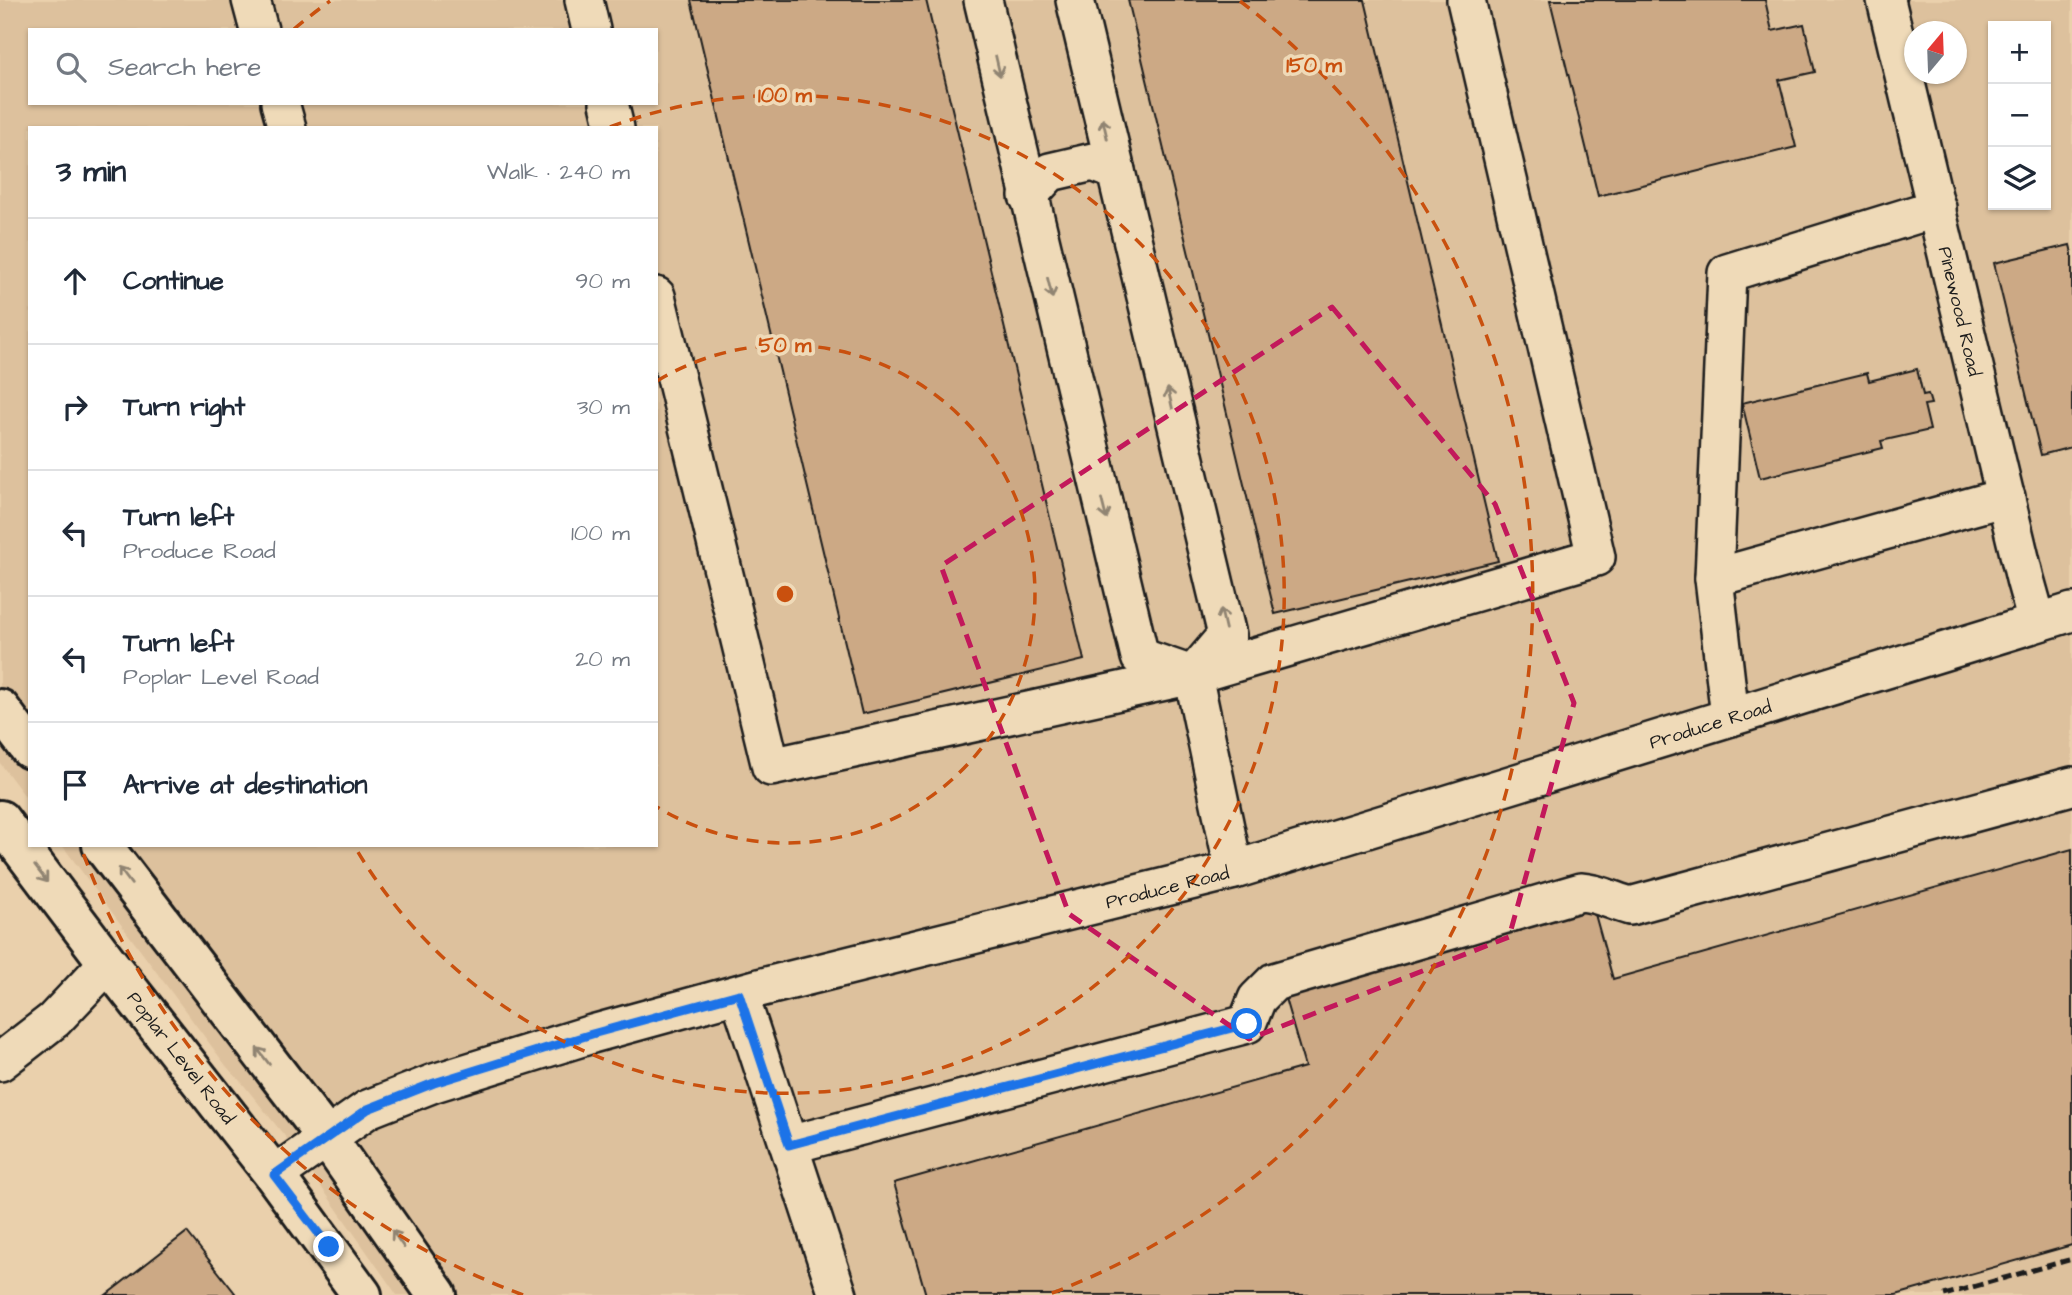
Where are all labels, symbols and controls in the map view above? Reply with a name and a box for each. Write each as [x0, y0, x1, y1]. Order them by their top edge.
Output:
north arrow [1904, 21, 1967, 84]
map controls [1988, 21, 2051, 210]
button: + [1988, 21, 2051, 84]
search box [28, 28, 658, 105]
icon: search [52, 48, 90, 86]
text: Search here [108, 49, 261, 85]
text: 150 m [1286, 51, 1342, 80]
one-way arrow [992, 55, 1005, 77]
text: 100 m [758, 81, 813, 110]
button: − [1988, 84, 2051, 147]
one-way arrow [1098, 118, 1112, 141]
button: layers [1988, 147, 2051, 210]
text: 3 min [56, 151, 126, 193]
text: Walk · 240 m [487, 156, 630, 188]
street label: Pinewood Road [1931, 244, 1988, 379]
icon: ahead [56, 262, 94, 300]
text: Continue [123, 263, 224, 299]
text: 90 m [575, 265, 630, 297]
one-way arrow [1044, 276, 1058, 299]
text: 50 m [759, 331, 812, 360]
one-way arrow [1163, 387, 1176, 410]
icon: right [56, 388, 94, 426]
text: Turn right [123, 389, 245, 425]
text: 30 m [577, 391, 630, 423]
one-way arrow [1098, 497, 1111, 520]
text: Turn left [123, 499, 234, 535]
icon: left [56, 514, 94, 552]
text: 100 m [571, 517, 630, 549]
text: Produce Road [123, 535, 276, 567]
centre of rings [773, 582, 797, 606]
one-way arrow [1216, 608, 1229, 631]
text: Turn left [123, 625, 234, 661]
icon: left [56, 640, 94, 678]
text: 20 m [575, 643, 630, 675]
text: Poplar Level Road [123, 661, 319, 693]
street label: Produce Road [1646, 693, 1775, 756]
icon: arrive [56, 766, 94, 804]
text: Arrive at destination [123, 767, 368, 803]
street label: Produce Road [1103, 860, 1232, 916]
one-way arrow [34, 864, 48, 883]
one-way arrow [117, 867, 132, 885]
street label: Poplar Level Road [120, 986, 241, 1131]
route start [1231, 1008, 1262, 1039]
one-way arrow [256, 1047, 271, 1066]
one-way arrow [391, 1230, 405, 1249]
route end [313, 1231, 344, 1262]

